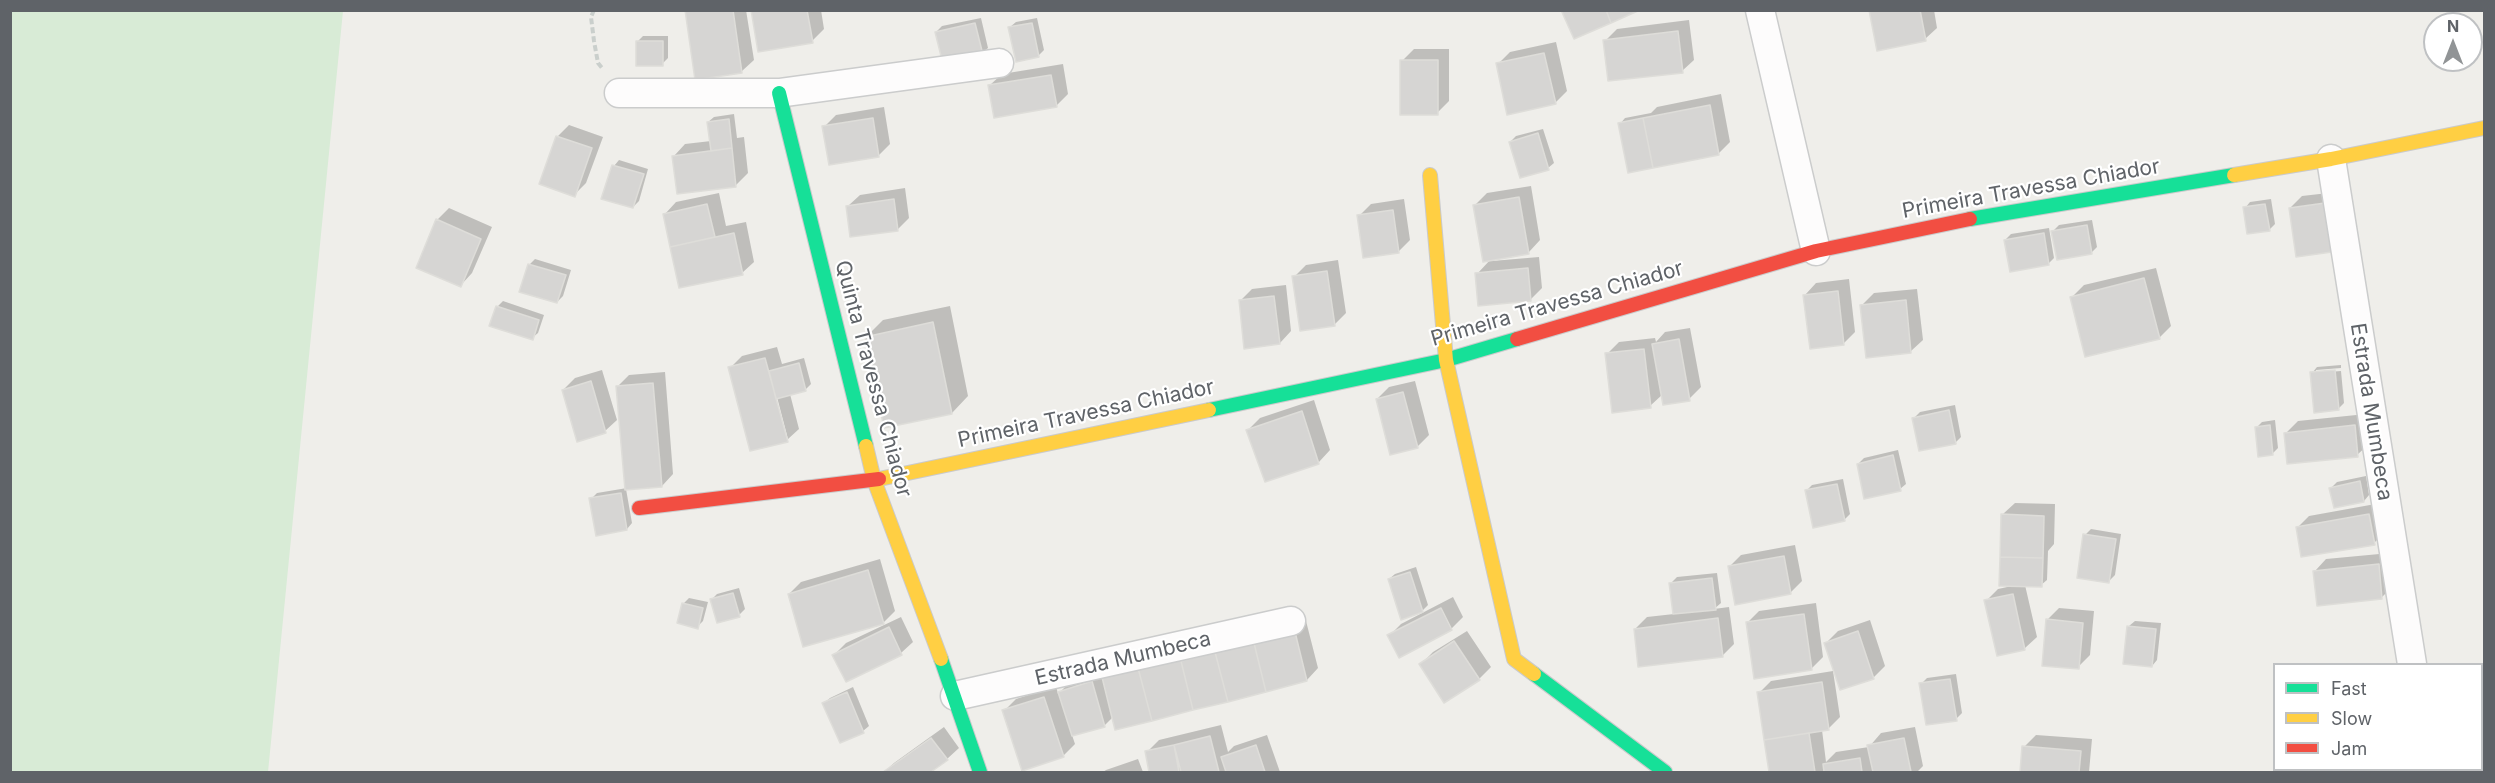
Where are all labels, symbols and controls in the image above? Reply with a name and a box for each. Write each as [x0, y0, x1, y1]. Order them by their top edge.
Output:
north arrow [2423, 12, 2483, 72]
text: N [2447, 16, 2459, 36]
street label: Primeira Travessa Chiador [1900, 154, 2162, 224]
street label: Primeira Travessa Chiador [1428, 256, 1686, 352]
street label: Quinta Travessa Chiador [829, 258, 917, 500]
street label: Estrada Mumbeca [2344, 321, 2398, 503]
street label: Primeira Travessa Chiador [956, 375, 1216, 453]
street label: Estrada Mumbeca [1033, 627, 1213, 691]
legend [2273, 663, 2483, 771]
text: Fast [2331, 678, 2367, 699]
text: Slow [2331, 708, 2372, 729]
text: Jam [2331, 738, 2367, 759]

